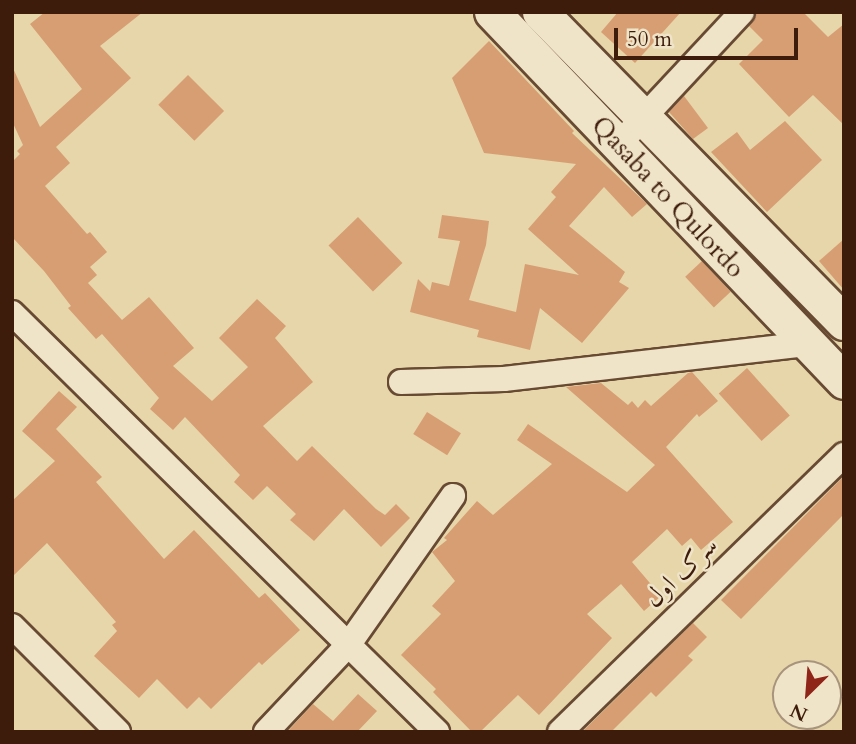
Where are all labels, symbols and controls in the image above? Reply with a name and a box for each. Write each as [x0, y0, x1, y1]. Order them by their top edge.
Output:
scale bar [618, 14, 802, 58]
text: 50 m [627, 25, 672, 54]
street label: Qasaba to Qulordo [585, 110, 751, 284]
street label: سرک اول [638, 530, 724, 614]
north arrow [772, 660, 842, 730]
text: N [786, 697, 812, 727]

